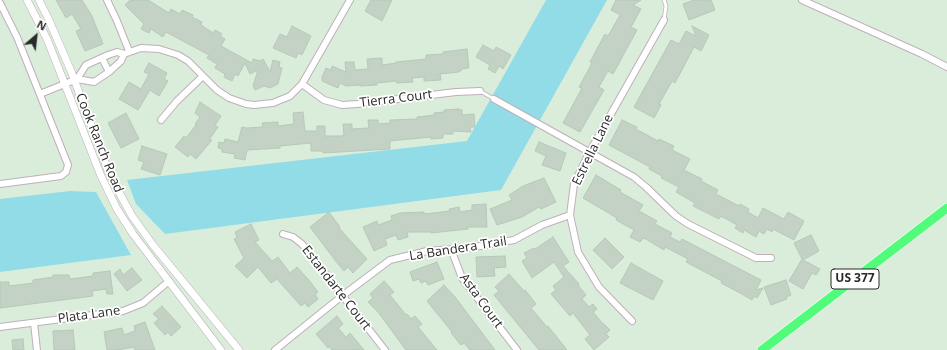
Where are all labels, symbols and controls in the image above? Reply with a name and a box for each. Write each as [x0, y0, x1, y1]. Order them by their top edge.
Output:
north arrow [16, 16, 56, 56]
text: N [34, 16, 49, 34]
street label: Tierra Court [359, 87, 433, 111]
street label: Cook Ranch Road [72, 91, 126, 195]
street label: Estrella Lane [569, 112, 617, 188]
street label: La Bandera Trail [408, 234, 508, 264]
street label: Estandarte Court [298, 243, 374, 333]
road number: US 377 [831, 269, 879, 289]
street label: Asta Court [456, 271, 506, 331]
street label: Plata Lane [57, 303, 121, 327]

